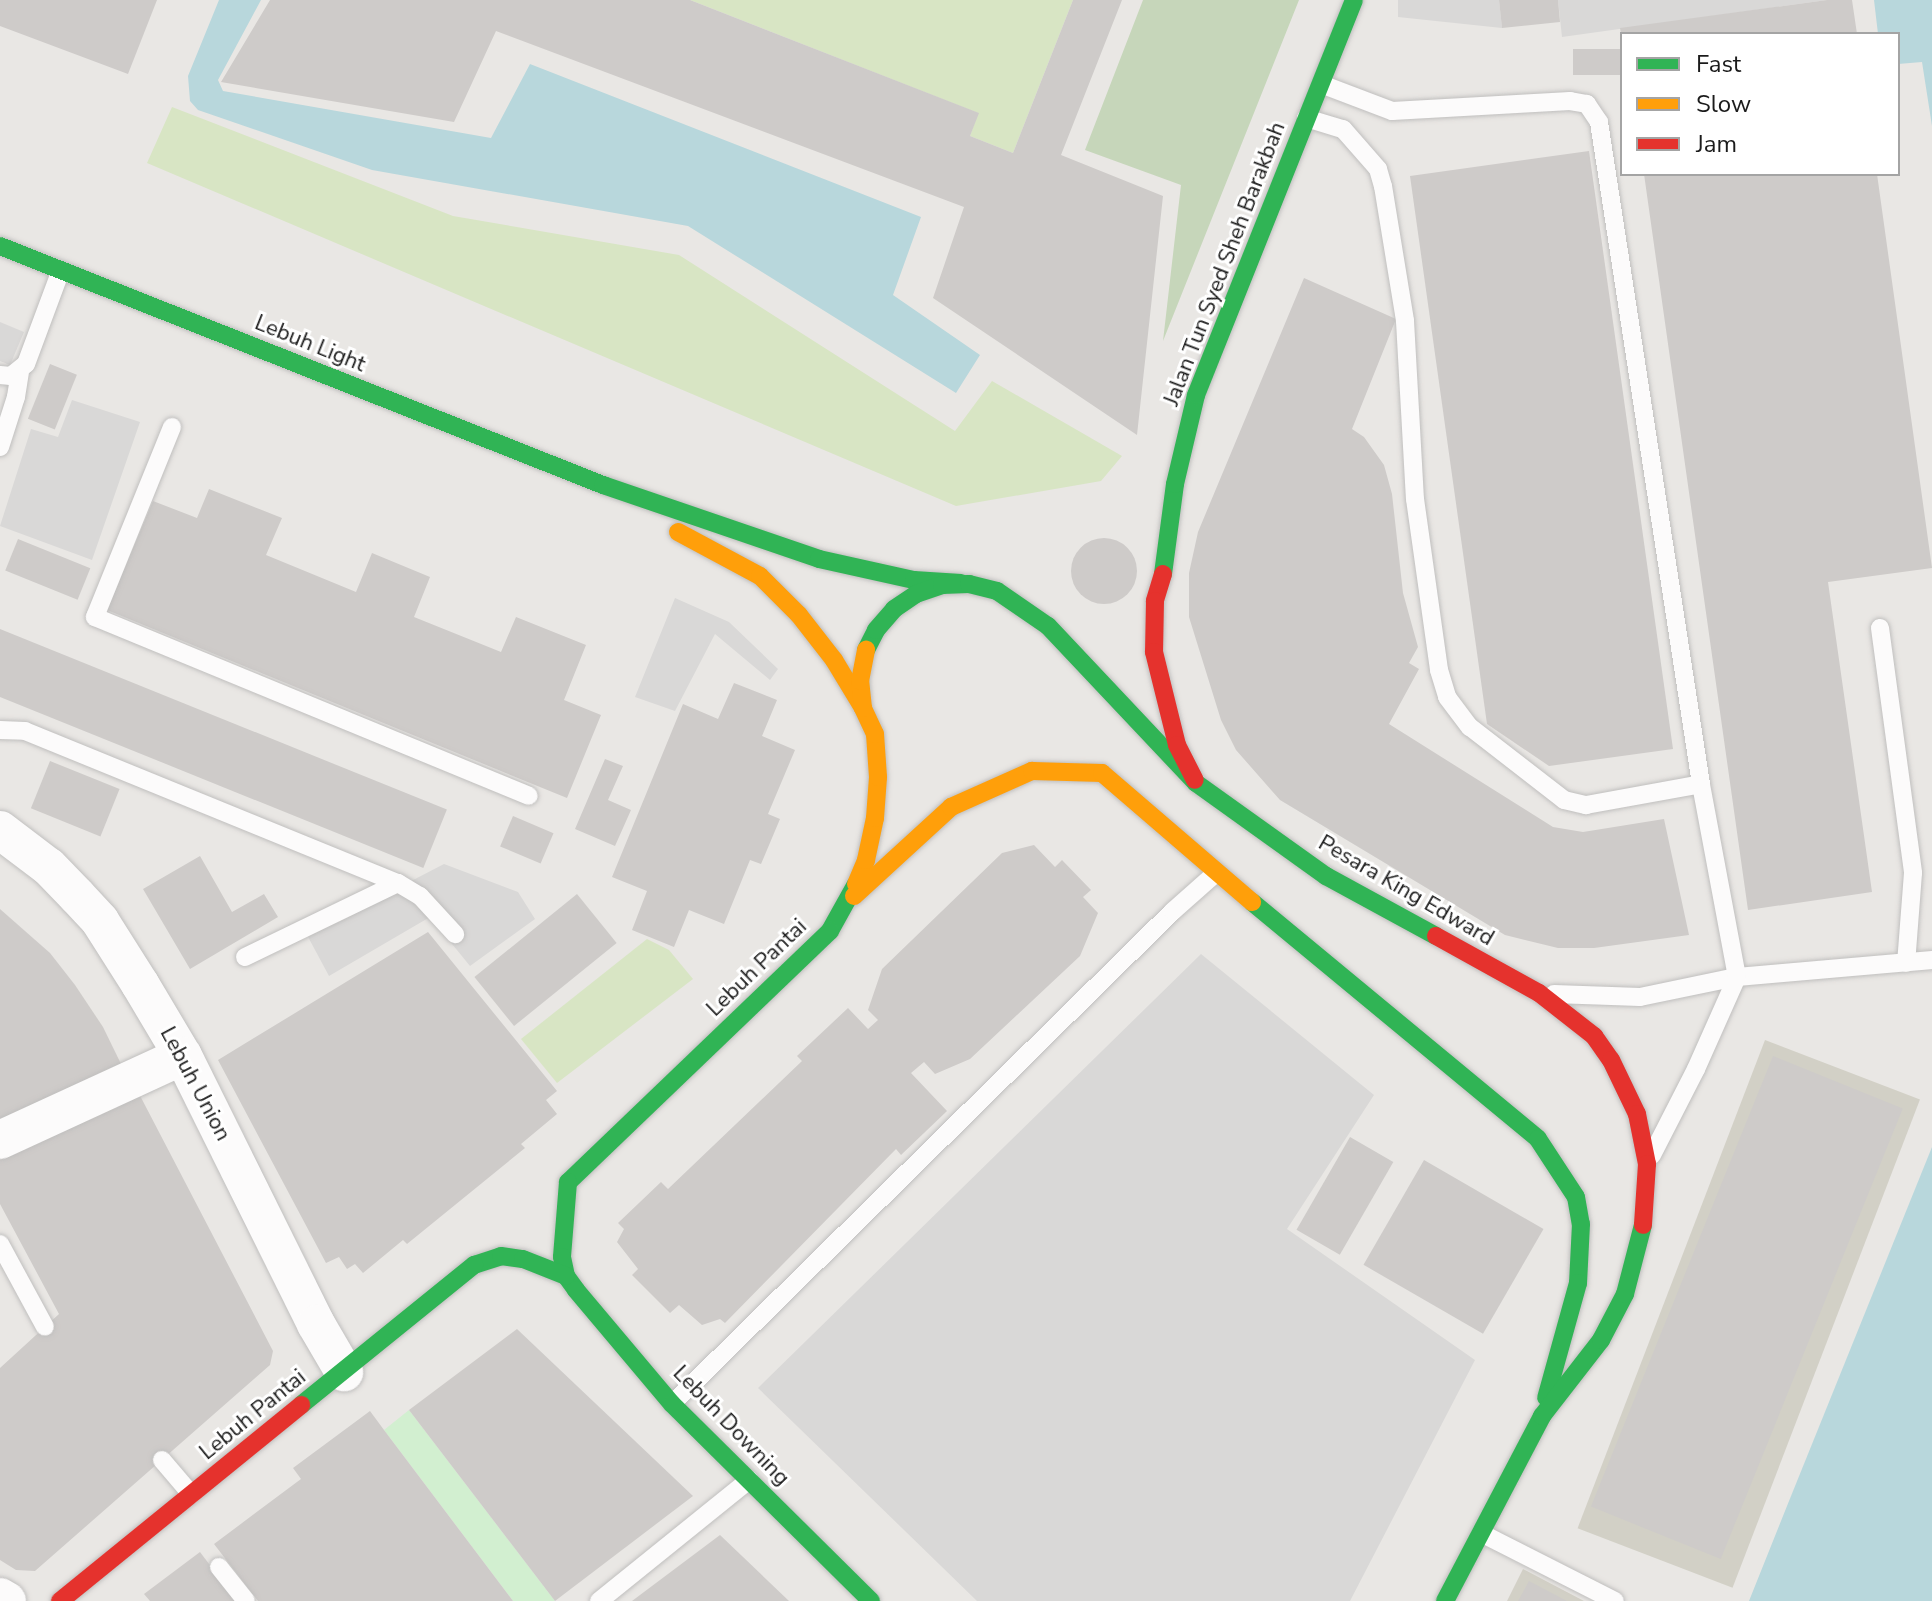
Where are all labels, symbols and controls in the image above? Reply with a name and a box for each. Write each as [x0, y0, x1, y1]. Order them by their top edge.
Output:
legend [1620, 32, 1900, 176]
text: Fast [1696, 48, 1741, 80]
text: Slow [1696, 88, 1751, 120]
street label: Jalan Tun Syed Sheh Barakbah [1159, 118, 1291, 410]
text: Jam [1696, 128, 1737, 160]
street label: Lebuh Light [251, 310, 369, 378]
street label: Pesara King Edward [1313, 830, 1499, 952]
street label: Lebuh Pantai [701, 914, 813, 1022]
street label: Lebuh Union [154, 1023, 236, 1145]
street label: Lebuh Downing [667, 1360, 795, 1492]
street label: Lebuh Pantai [195, 1364, 311, 1466]

